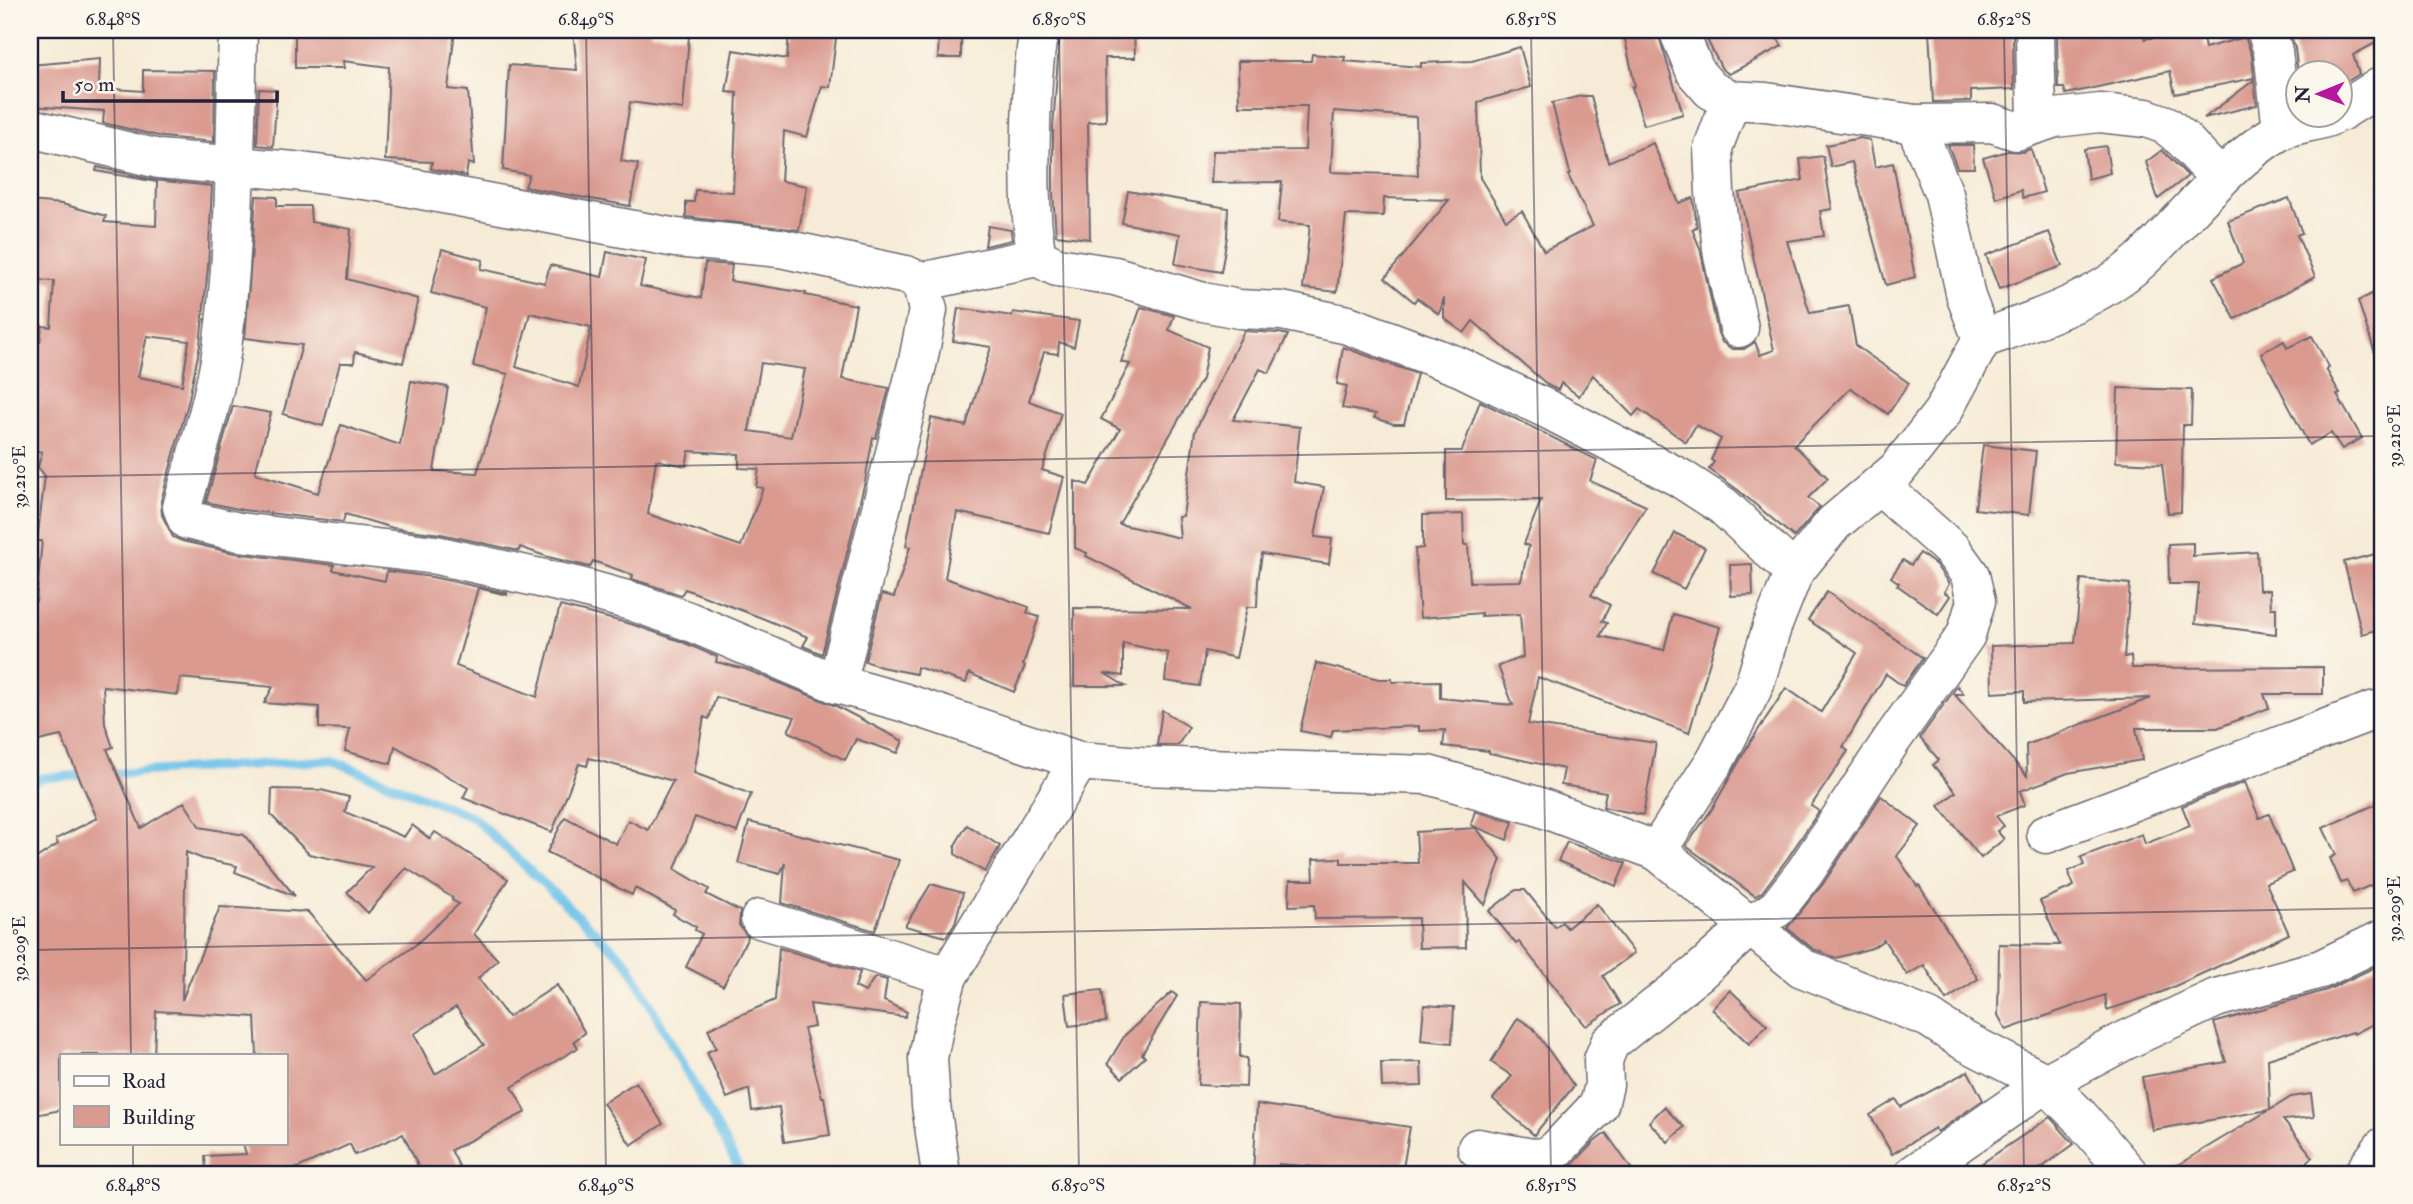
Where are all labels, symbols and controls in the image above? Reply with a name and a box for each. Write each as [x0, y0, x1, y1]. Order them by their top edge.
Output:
text: 6.848°S [85, 8, 141, 31]
text: 6.849°S [558, 8, 614, 31]
text: 6.850°S [1032, 8, 1086, 31]
text: 6.851°S [1505, 8, 1557, 31]
text: 6.852°S [1977, 8, 2031, 31]
scale bar [63, 60, 276, 104]
north arrow [2284, 60, 2354, 130]
text: 50 m [74, 71, 115, 98]
text: N [2291, 85, 2315, 104]
text: 39.210°E [2383, 404, 2406, 468]
text: 39.210°E [8, 445, 31, 509]
text: 39.209°E [2383, 876, 2406, 942]
text: 39.209°E [8, 916, 31, 982]
legend [60, 1054, 287, 1144]
text: Road [122, 1068, 167, 1095]
text: Building [122, 1104, 195, 1131]
text: 6.848°S [105, 1174, 161, 1197]
text: 6.849°S [578, 1174, 634, 1197]
text: 6.850°S [1051, 1174, 1105, 1197]
text: 6.851°S [1525, 1174, 1577, 1197]
text: 6.852°S [1997, 1174, 2051, 1197]

